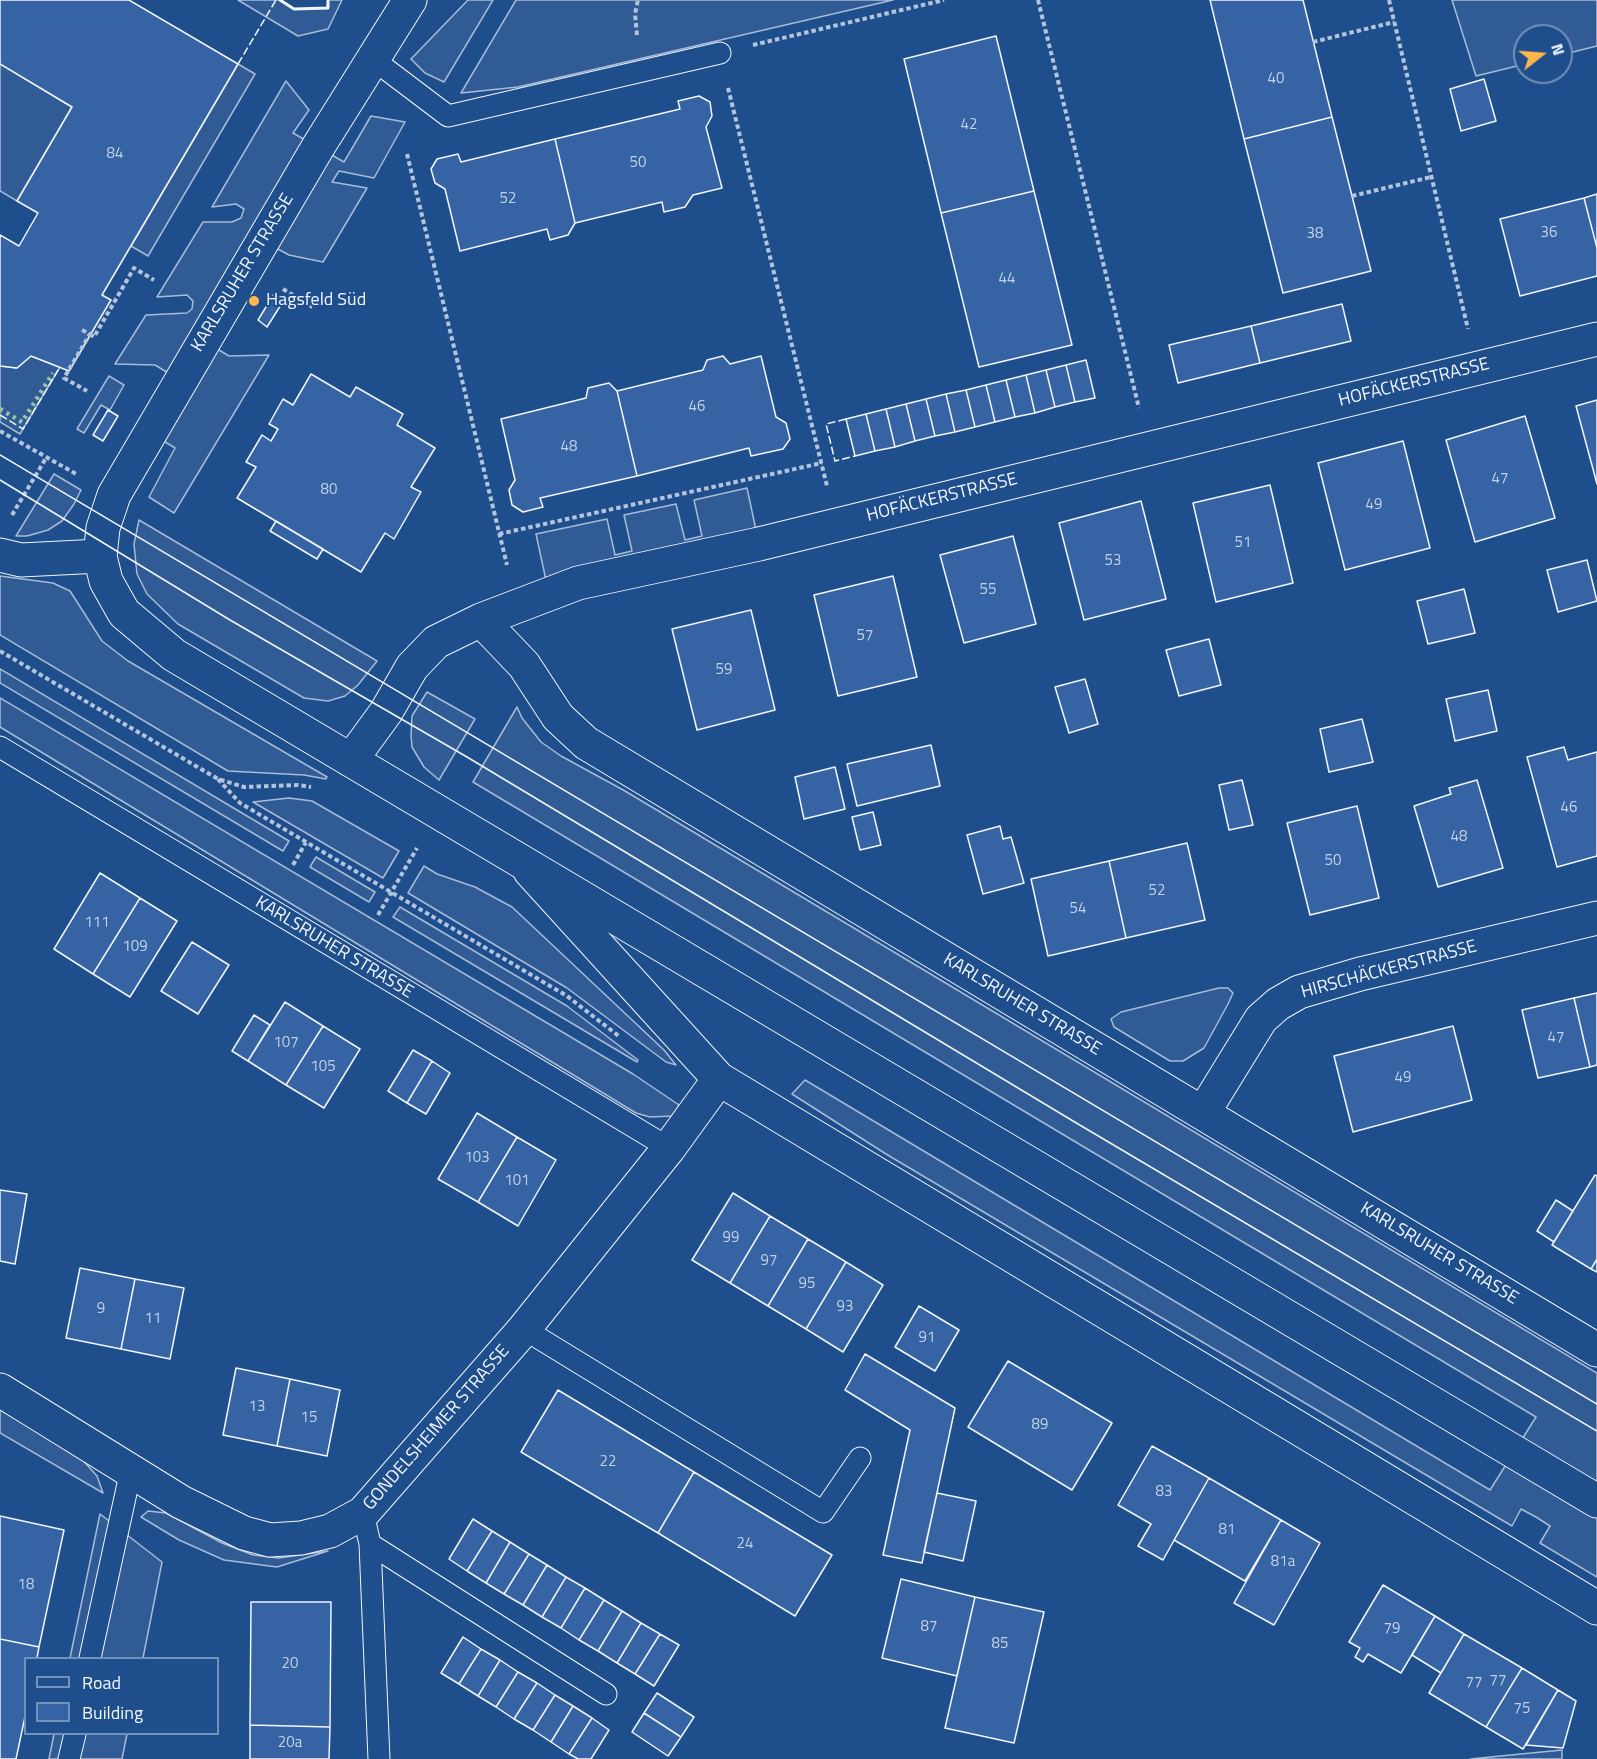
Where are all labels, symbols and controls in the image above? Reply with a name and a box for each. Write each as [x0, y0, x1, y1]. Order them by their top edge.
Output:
north arrow [1513, 24, 1573, 84]
text: N [1545, 41, 1571, 58]
house number: 40 [1268, 70, 1284, 88]
house number: 42 [961, 116, 977, 134]
house number: 84 [107, 145, 123, 163]
house number: 50 [630, 154, 646, 172]
street label: KARLSRUHER STRASSE [187, 190, 299, 356]
house number: 52 [500, 190, 516, 208]
house number: 36 [1541, 224, 1557, 242]
house number: 38 [1307, 225, 1323, 243]
house number: 44 [999, 270, 1015, 288]
place label: Hagsfeld Süd [266, 290, 366, 312]
marker: Hagsfeld Süd [247, 294, 261, 308]
street label: HOFÄCKERSTRASSE [1336, 354, 1492, 412]
house number: 46 [689, 398, 705, 416]
house number: 48 [561, 438, 577, 456]
street label: HOFÄCKERSTRASSE [864, 469, 1020, 527]
house number: 47 [1492, 470, 1508, 488]
house number: 80 [321, 481, 337, 499]
house number: 49 [1366, 496, 1382, 514]
house number: 51 [1235, 534, 1251, 552]
house number: 53 [1105, 552, 1121, 570]
house number: 55 [980, 581, 996, 599]
house number: 57 [857, 627, 873, 645]
house number: 59 [716, 661, 732, 679]
house number: 46 [1561, 799, 1577, 817]
house number: 48 [1451, 828, 1467, 846]
house number: 50 [1325, 852, 1341, 870]
house number: 52 [1149, 882, 1165, 900]
street label: KARLSRUHER STRASSE [251, 892, 417, 1004]
house number: 54 [1070, 900, 1086, 918]
house number: 111 [84, 914, 110, 932]
street label: HIRSCHÄCKERSTRASSE [1299, 936, 1479, 1004]
house number: 109 [122, 938, 148, 956]
street label: KARLSRUHER STRASSE [939, 949, 1105, 1061]
house number: 47 [1548, 1029, 1564, 1047]
house number: 107 [273, 1034, 299, 1052]
house number: 105 [310, 1058, 336, 1076]
house number: 49 [1395, 1069, 1411, 1087]
house number: 103 [464, 1149, 490, 1167]
house number: 101 [504, 1172, 530, 1190]
street label: KARLSRUHER STRASSE [1356, 1198, 1522, 1310]
house number: 99 [723, 1229, 739, 1247]
house number: 97 [761, 1252, 777, 1270]
house number: 95 [799, 1275, 815, 1293]
house number: 93 [837, 1298, 853, 1316]
house number: 9 [97, 1300, 105, 1318]
house number: 11 [145, 1310, 161, 1328]
house number: 91 [919, 1329, 935, 1347]
street label: GONDELSHEIMER STRASSE [359, 1341, 515, 1515]
house number: 13 [249, 1398, 265, 1416]
house number: 15 [301, 1409, 317, 1427]
house number: 89 [1032, 1416, 1048, 1434]
house number: 22 [600, 1453, 616, 1471]
house number: 83 [1156, 1483, 1172, 1501]
house number: 81 [1219, 1521, 1235, 1539]
house number: 24 [737, 1535, 753, 1553]
house number: 81a [1271, 1553, 1295, 1571]
house number: 18 [18, 1576, 34, 1594]
house number: 87 [921, 1618, 937, 1636]
house number: 79 [1384, 1620, 1400, 1638]
house number: 85 [992, 1635, 1008, 1653]
house number: 20 [282, 1655, 298, 1673]
legend [24, 1657, 219, 1735]
text: Road [82, 1669, 121, 1696]
house number: 77 [1490, 1672, 1506, 1690]
house number: 77 [1466, 1674, 1482, 1692]
text: Building [82, 1699, 143, 1726]
house number: 75 [1514, 1700, 1530, 1718]
house number: 20a [278, 1734, 302, 1752]

